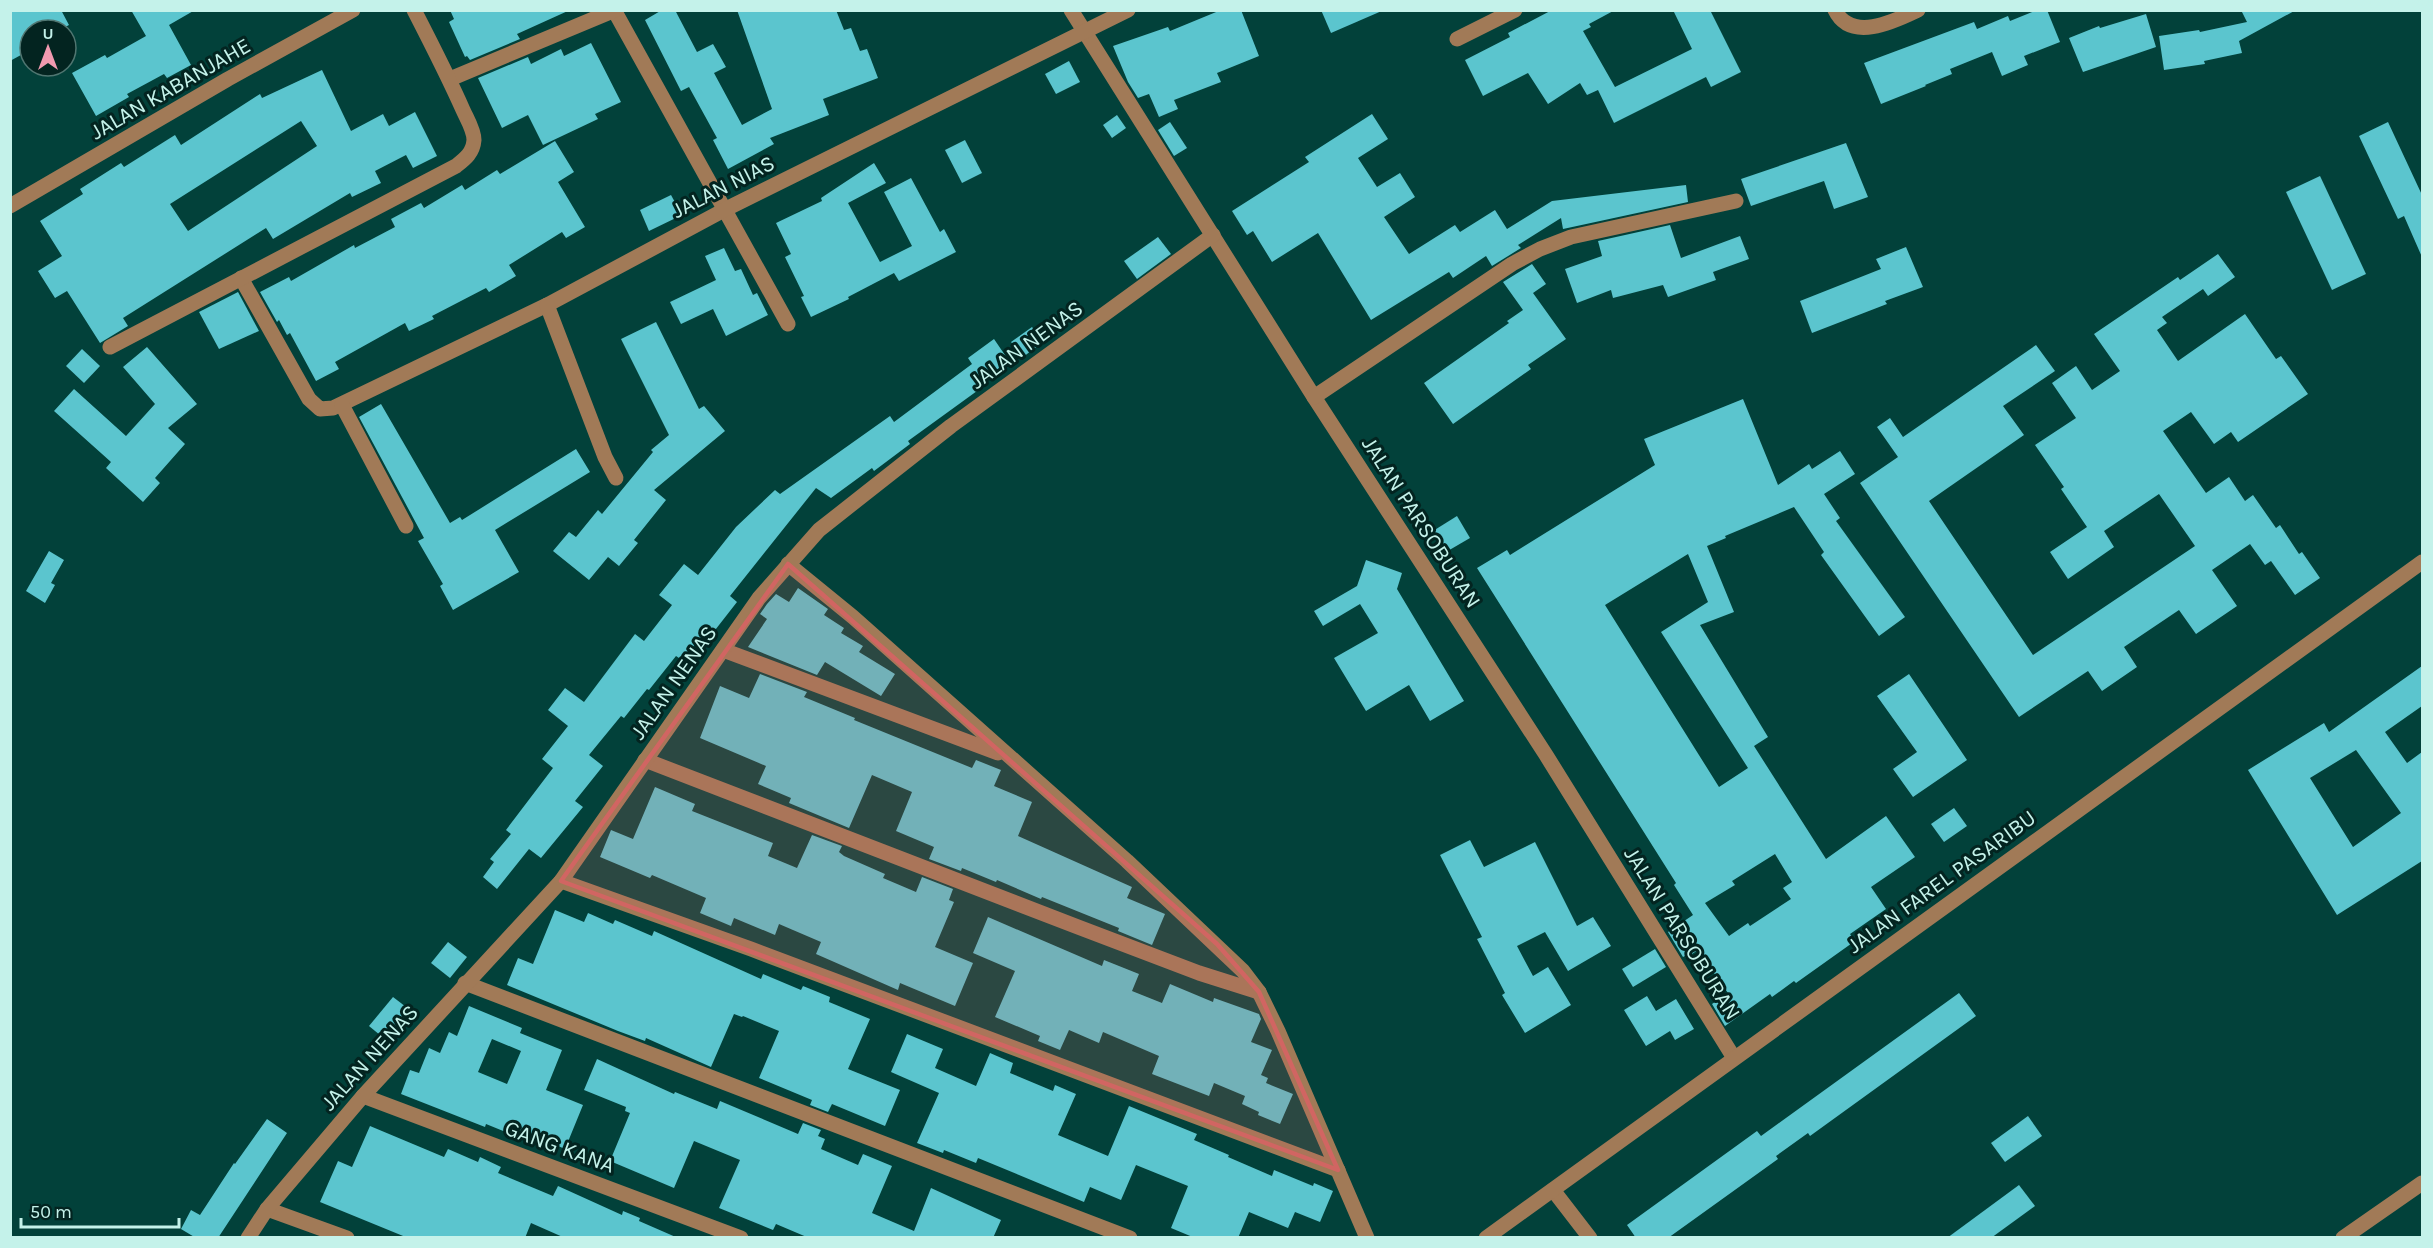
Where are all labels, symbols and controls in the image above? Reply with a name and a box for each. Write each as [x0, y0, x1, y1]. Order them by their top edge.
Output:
north arrow [18, 18, 78, 78]
text: U [42, 24, 54, 43]
street label: JALAN KABANJAHE [86, 32, 255, 145]
street label: JALAN NIAS [668, 150, 779, 224]
street label: JALAN NENAS [965, 295, 1088, 394]
street label: JALAN PARSOBURAN [1356, 432, 1486, 613]
street label: JALAN NENAS [625, 621, 723, 745]
street label: JALAN FAREL PASARIBU [1842, 805, 2041, 959]
street label: JALAN PARSOBURAN [1618, 842, 1746, 1025]
street label: JALAN NENAS [316, 1000, 424, 1116]
street label: GANG KANA [501, 1115, 618, 1179]
scale bar [21, 1191, 178, 1229]
text: 50 m [30, 1201, 72, 1223]

